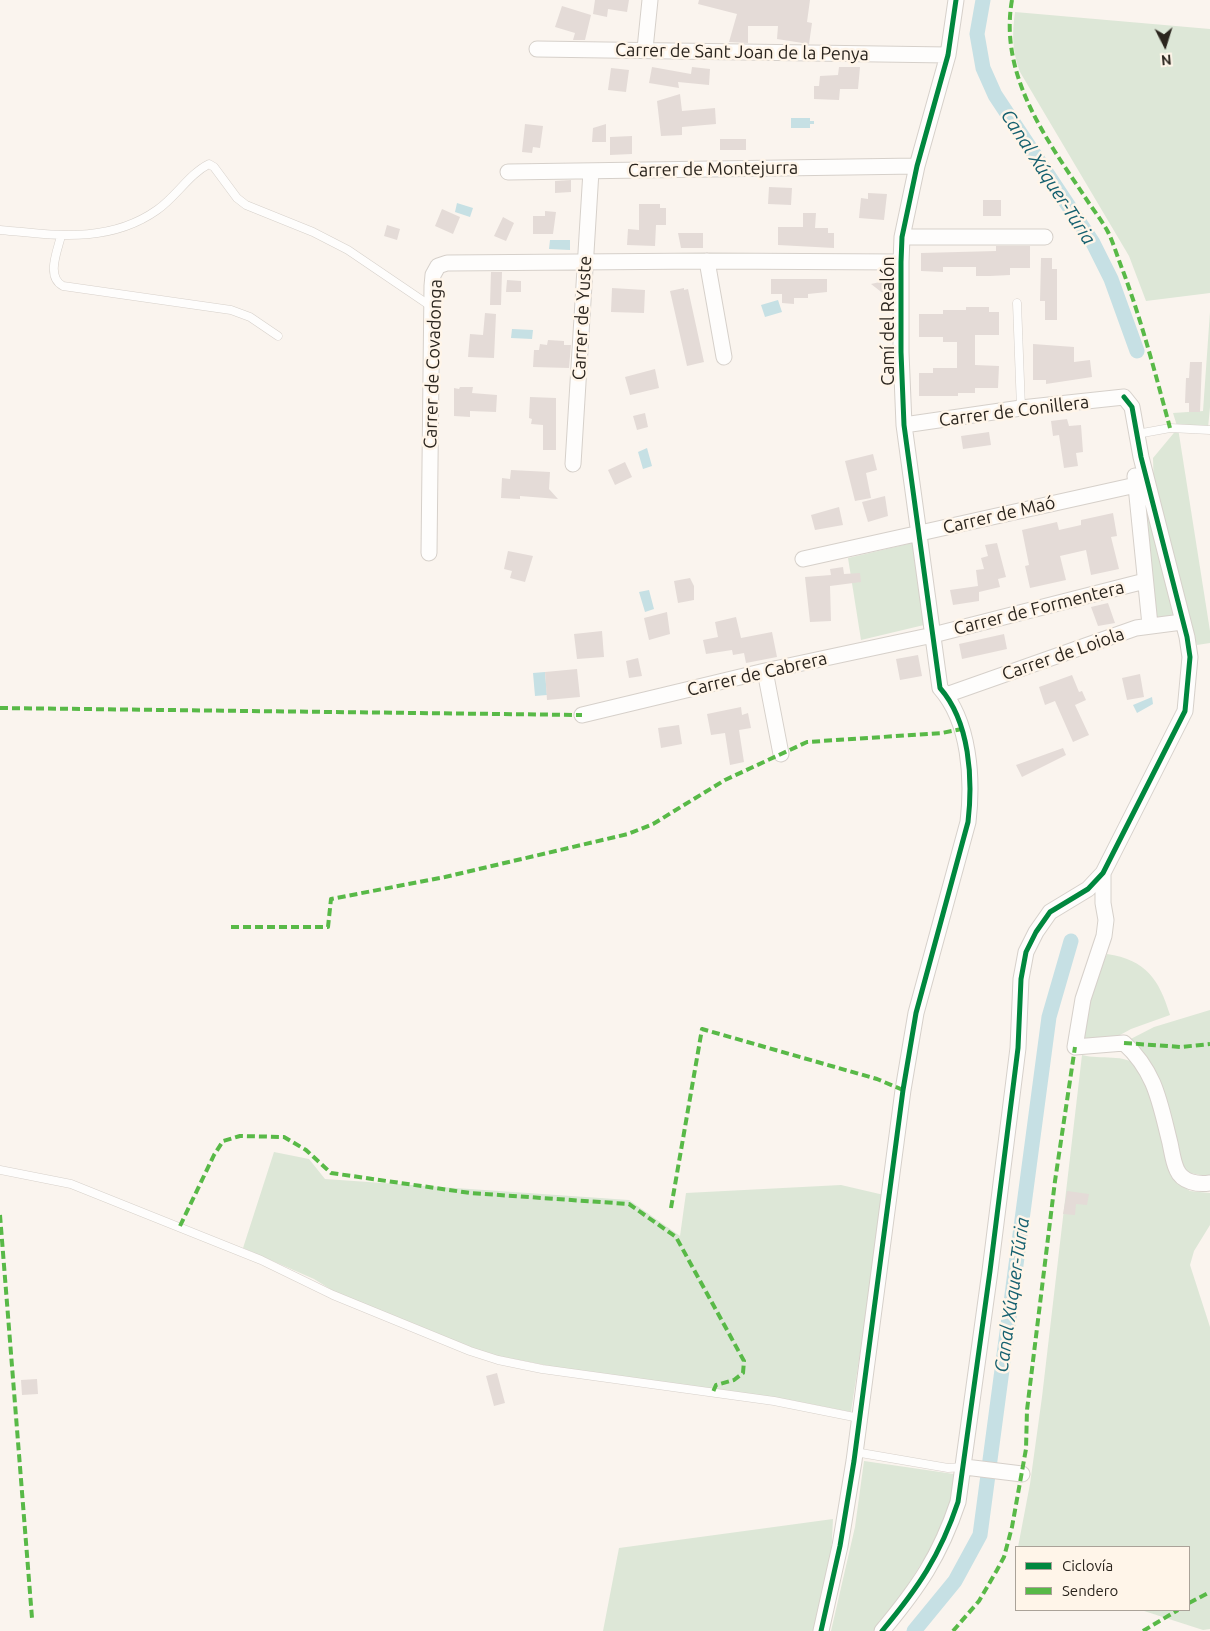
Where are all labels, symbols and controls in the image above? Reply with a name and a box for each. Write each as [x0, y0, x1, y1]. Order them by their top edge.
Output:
north arrow [1140, 20, 1190, 70]
street label: Carrer de Sant Joan de la Penya [615, 39, 869, 65]
text: N [1160, 52, 1172, 68]
water label: Canal Xúquer-Túria [996, 105, 1100, 249]
street label: Carrer de Montejurra [628, 157, 798, 181]
street label: Carrer de Yuste [568, 255, 596, 381]
street label: Camí del Realón [877, 256, 899, 386]
street label: Carrer de Covadonga [419, 279, 447, 449]
street label: Carrer de Conillera [938, 391, 1090, 431]
street label: Carrer de Maó [941, 492, 1057, 538]
street label: Carrer de Formentera [951, 576, 1127, 640]
street label: Carrer de Loiola [999, 623, 1127, 685]
street label: Carrer de Cabrera [685, 647, 829, 701]
water label: Canal Xúquer-Túria [990, 1216, 1034, 1374]
legend [1015, 1546, 1190, 1611]
text: Ciclovía [1062, 1557, 1113, 1574]
text: Sendero [1062, 1582, 1118, 1599]

